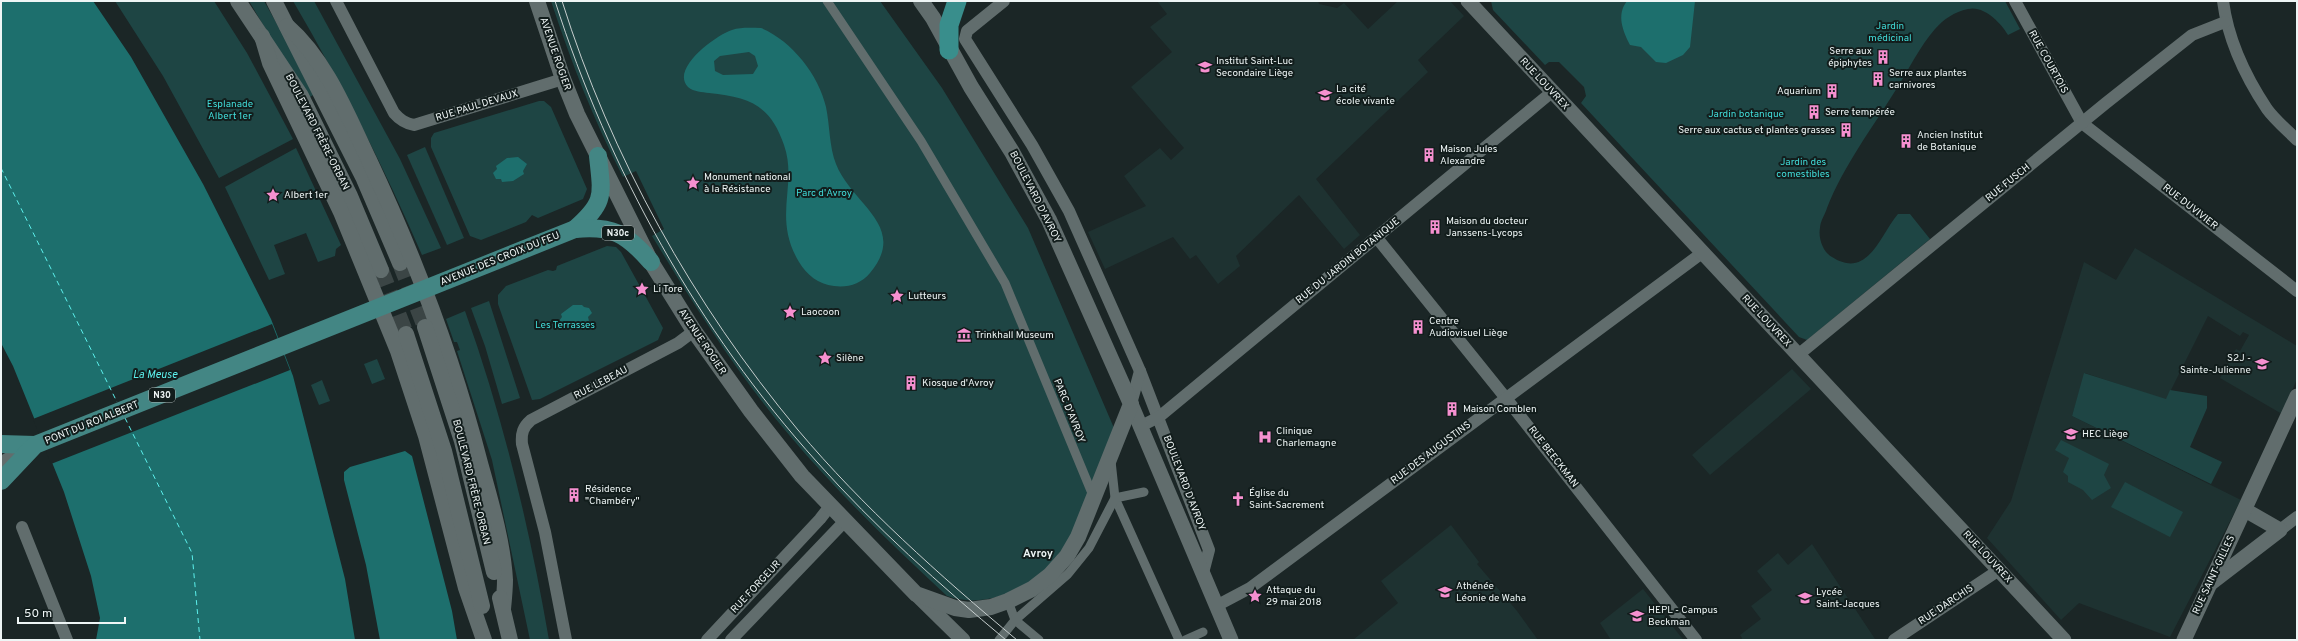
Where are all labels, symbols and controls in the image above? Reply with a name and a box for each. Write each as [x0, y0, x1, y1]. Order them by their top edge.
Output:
street label: AVENUE ROGIER [536, 16, 574, 92]
park label: Jardin médicinal [1868, 20, 1912, 45]
street label: RUE COURTOIS [2025, 28, 2071, 96]
place label: Serre aux épiphytes [1828, 45, 1872, 70]
building icon: Serre aux épiphytes [1875, 49, 1891, 65]
place label: Institut Saint-Luc Secondaire Liège [1216, 55, 1293, 80]
street label: RUE LOUVREX [1517, 55, 1571, 113]
school or university icon: Institut Saint-Luc Secondaire Liège [1197, 59, 1213, 75]
place label: Serre aux plantes carnivores [1889, 67, 1967, 92]
building icon: Serre aux plantes carnivores [1870, 71, 1886, 87]
street label: BOULEVARD FRÈRE-ORBAN [282, 72, 352, 192]
place label: La cité école vivante [1336, 83, 1395, 108]
building icon: Aquarium [1824, 83, 1840, 99]
place label: Aquarium [1777, 85, 1821, 98]
street label: RUE PAUL DEVAUX [434, 87, 520, 125]
school or university icon: La cité école vivante [1317, 87, 1333, 103]
park label: Esplanade Albert 1er [207, 98, 253, 123]
building icon: Serre tempérée [1806, 104, 1822, 120]
place label: Serre tempérée [1825, 106, 1895, 119]
park label: Jardin botanique [1708, 108, 1784, 121]
building icon: Serre aux cactus et plantes grasses [1838, 122, 1854, 138]
place label: Serre aux cactus et plantes grasses [1678, 124, 1835, 137]
place label: Ancien Institut de Botanique [1917, 129, 1983, 154]
building icon: Ancien Institut de Botanique [1898, 133, 1914, 149]
place label: Maison Jules Alexandre [1440, 143, 1498, 168]
building icon: Maison Jules Alexandre [1421, 147, 1437, 163]
street label: BOULEVARD D'AVROY [1006, 149, 1064, 246]
park label: Jardin des comestibles [1776, 156, 1830, 181]
street label: RUE FUSCH [1983, 161, 2033, 205]
place label: Monument national à la Résistance [704, 171, 791, 196]
place icon: Monument national à la Résistance [685, 175, 701, 191]
street label: RUE DUVIVIER [2160, 181, 2220, 233]
place icon: Albert 1er [265, 187, 281, 203]
park label: Parc d'Avroy [796, 187, 852, 200]
place label: Albert 1er [284, 189, 328, 202]
street label: RUE DU JARDIN BOTANIQUE [1293, 215, 1403, 307]
place label: Maison du docteur Janssens-Lycops [1446, 215, 1528, 240]
building icon: Maison du docteur Janssens-Lycops [1427, 219, 1443, 235]
road number: N30c [602, 226, 634, 240]
street label: AVENUE DES CROIX DU FEU [438, 229, 562, 289]
place icon: Li Tore [634, 281, 650, 297]
place label: Li Tore [653, 283, 683, 296]
place icon: Lutteurs [889, 288, 905, 304]
place label: Lutteurs [908, 290, 946, 303]
street label: RUE LOUVREX [1739, 292, 1793, 350]
place icon: Laocoon [782, 304, 798, 320]
place label: Laocoon [801, 306, 840, 319]
street label: AVENUE ROGIER [675, 307, 729, 377]
place label: Centre Audiovisuel Liège [1429, 315, 1508, 340]
park label: Les Terrasses [535, 319, 595, 332]
building icon: Centre Audiovisuel Liège [1410, 319, 1426, 335]
museum icon: Trinkhall Museum [956, 327, 972, 343]
place label: Trinkhall Museum [975, 329, 1054, 342]
place icon: Silène [817, 350, 833, 366]
place label: Silène [836, 352, 864, 365]
place label: S2J - Sainte-Julienne [2180, 352, 2251, 377]
school or university icon: S2J - Sainte-Julienne [2254, 356, 2270, 372]
street label: RUE LEBEAU [572, 363, 630, 403]
water label: La Meuse [133, 368, 178, 382]
building icon: Kiosque d'Avroy [903, 375, 919, 391]
place label: Kiosque d'Avroy [922, 377, 994, 390]
street label: PARC D'AVROY [1050, 377, 1088, 446]
road number: N30 [149, 388, 175, 402]
street label: PONT DU ROI ALBERT [43, 398, 141, 448]
building icon: Maison Comblen [1444, 401, 1460, 417]
place label: Maison Comblen [1463, 403, 1537, 416]
street label: BOULEVARD FRÈRE-ORBAN [449, 418, 493, 546]
street label: RUE DES AUGUSTINS [1388, 419, 1474, 487]
street label: RUE BEECKMAN [1525, 424, 1581, 490]
place label: Clinique Charlemagne [1276, 425, 1336, 450]
school or university icon: HEC Liège [2063, 426, 2079, 442]
place label: HEC Liège [2082, 428, 2128, 441]
hospital icon: Clinique Charlemagne [1257, 429, 1273, 445]
street label: BOULEVARD D'AVROY [1160, 433, 1208, 533]
place label: Résidence "Chambéry" [585, 483, 640, 508]
building icon: Résidence "Chambéry" [566, 487, 582, 503]
place label: Église du Saint-Sacrement [1249, 487, 1325, 512]
church icon: Église du Saint-Sacrement [1230, 491, 1246, 507]
street label: RUE LOUVREX [1960, 528, 2014, 586]
street label: RUE SAINT-GILLES [2190, 533, 2238, 617]
district label: Avroy [1023, 547, 1053, 561]
street label: RUE FORGEUR [728, 558, 784, 616]
place label: Athénée Léonie de Waha [1456, 580, 1526, 605]
street label: RUE DARCHIS [1916, 582, 1976, 628]
place label: Attaque du 29 mai 2018 [1266, 584, 1322, 609]
school or university icon: Athénée Léonie de Waha [1437, 584, 1453, 600]
place label: Lycée Saint-Jacques [1816, 586, 1880, 611]
place icon: Attaque du 29 mai 2018 [1247, 588, 1263, 604]
school or university icon: Lycée Saint-Jacques [1797, 590, 1813, 606]
scale bar [18, 599, 125, 625]
place label: HEPL - Campus Beckman [1648, 604, 1718, 629]
text: 50 m [24, 606, 52, 622]
school or university icon: HEPL - Campus Beckman [1629, 608, 1645, 624]

